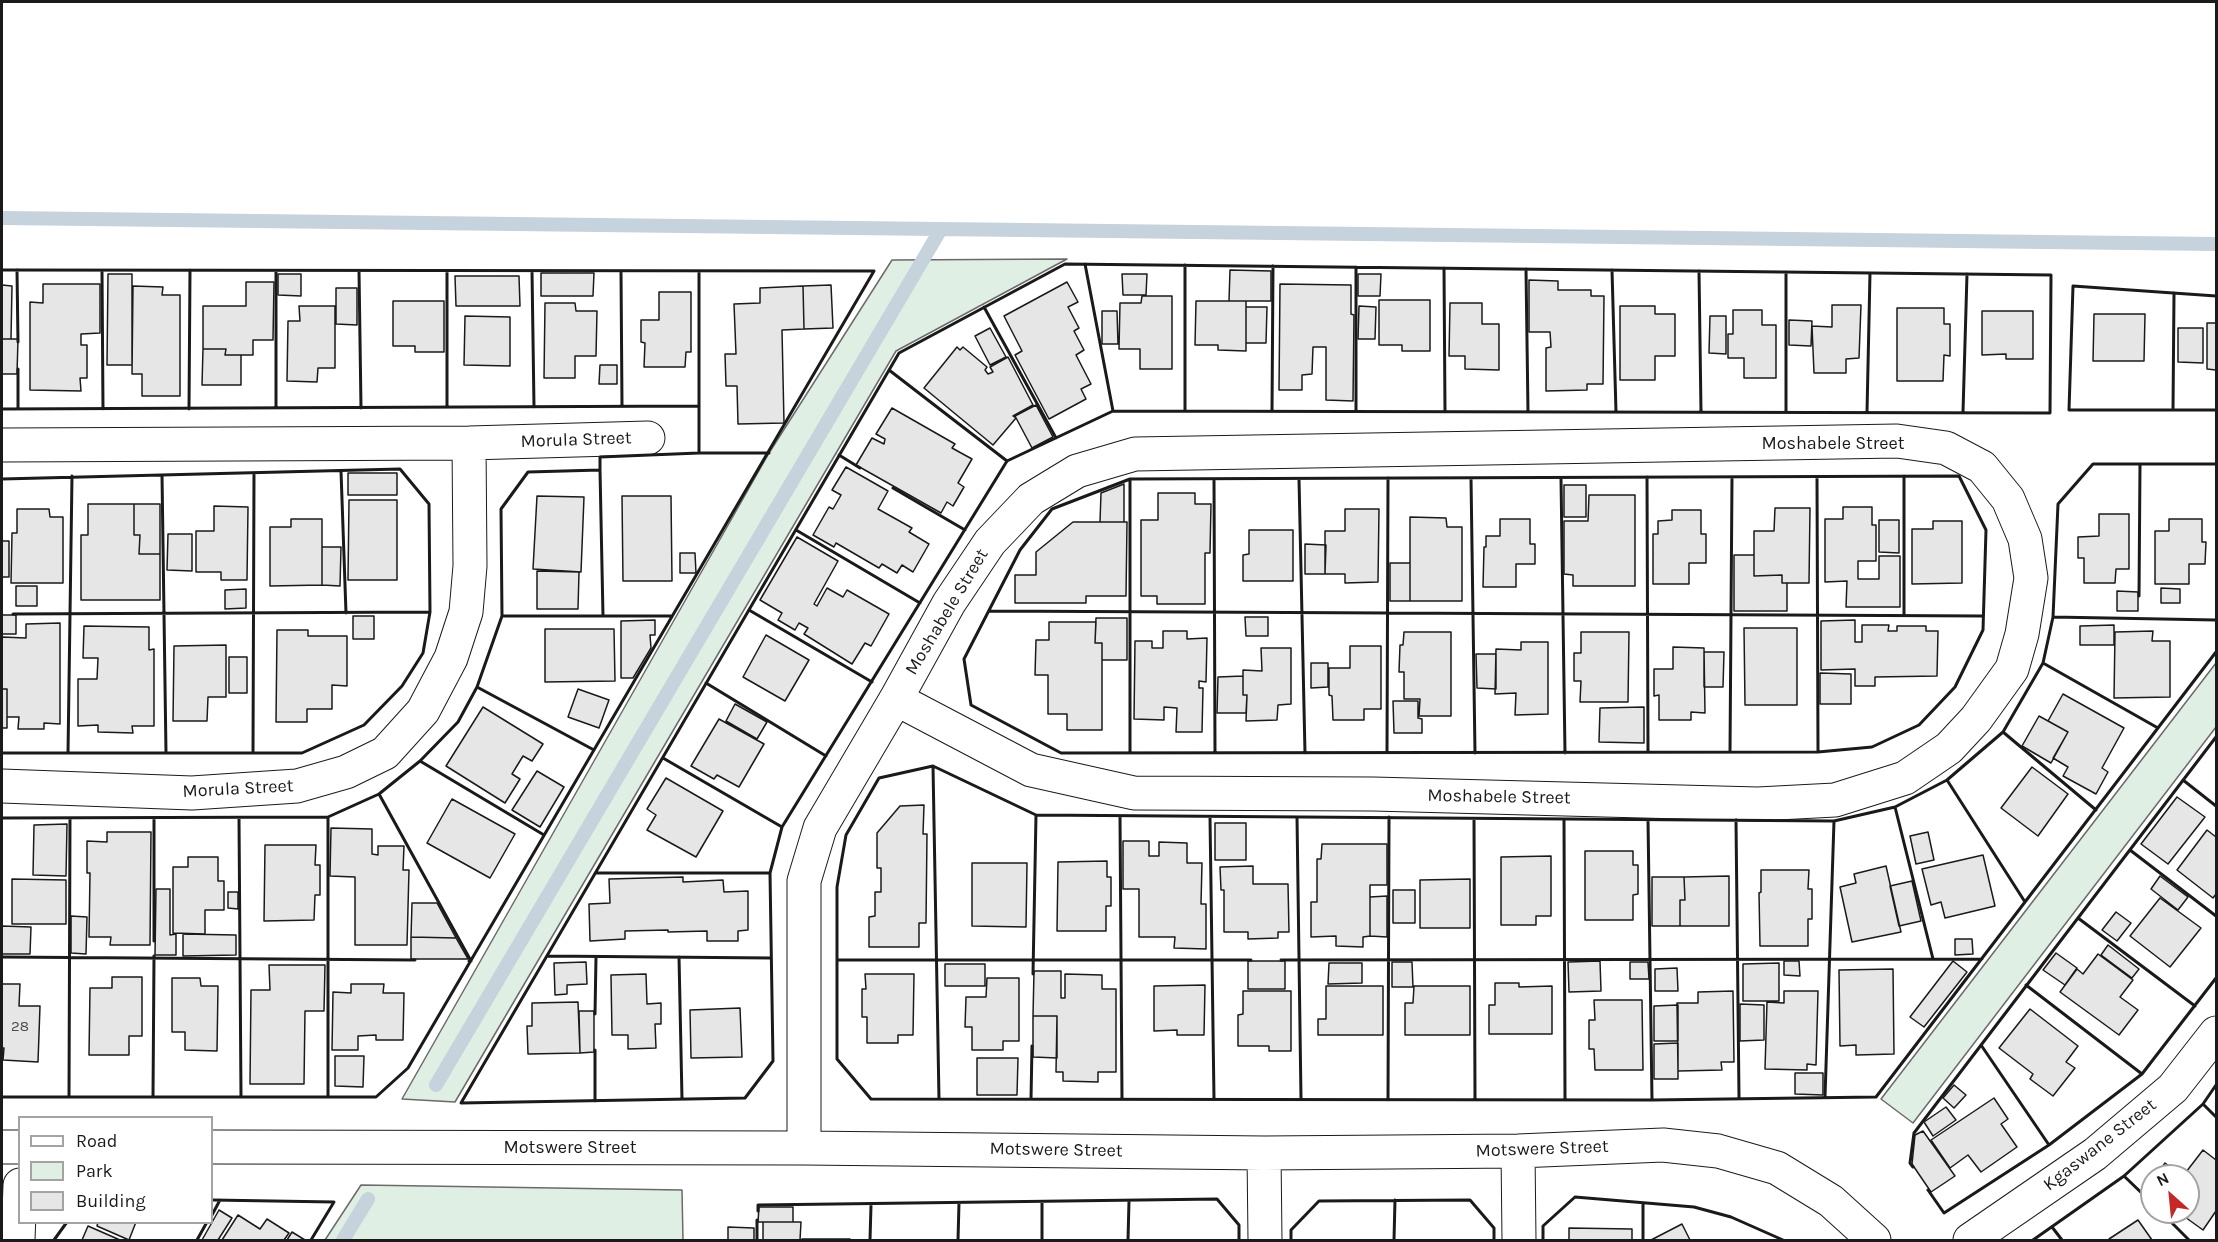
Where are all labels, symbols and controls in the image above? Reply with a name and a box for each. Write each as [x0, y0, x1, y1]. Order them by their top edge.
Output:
street label: Morula Street [520, 427, 632, 453]
street label: Moshabele Street [1761, 433, 1905, 455]
street label: Moshabele Street [901, 545, 993, 679]
street label: Morula Street [182, 775, 294, 803]
street label: Moshabele Street [1427, 785, 1571, 809]
house number: 28 [11, 1018, 29, 1036]
street label: Kgaswane Street [2039, 1094, 2161, 1196]
legend [18, 1116, 213, 1224]
text: Road [76, 1130, 117, 1152]
street label: Motswere Street [1475, 1136, 1609, 1162]
street label: Motswere Street [503, 1137, 637, 1159]
street label: Motswere Street [989, 1138, 1123, 1162]
text: Park [76, 1160, 113, 1182]
north arrow [2140, 1164, 2200, 1224]
text: N [2153, 1168, 2172, 1190]
text: Building [76, 1190, 146, 1212]

